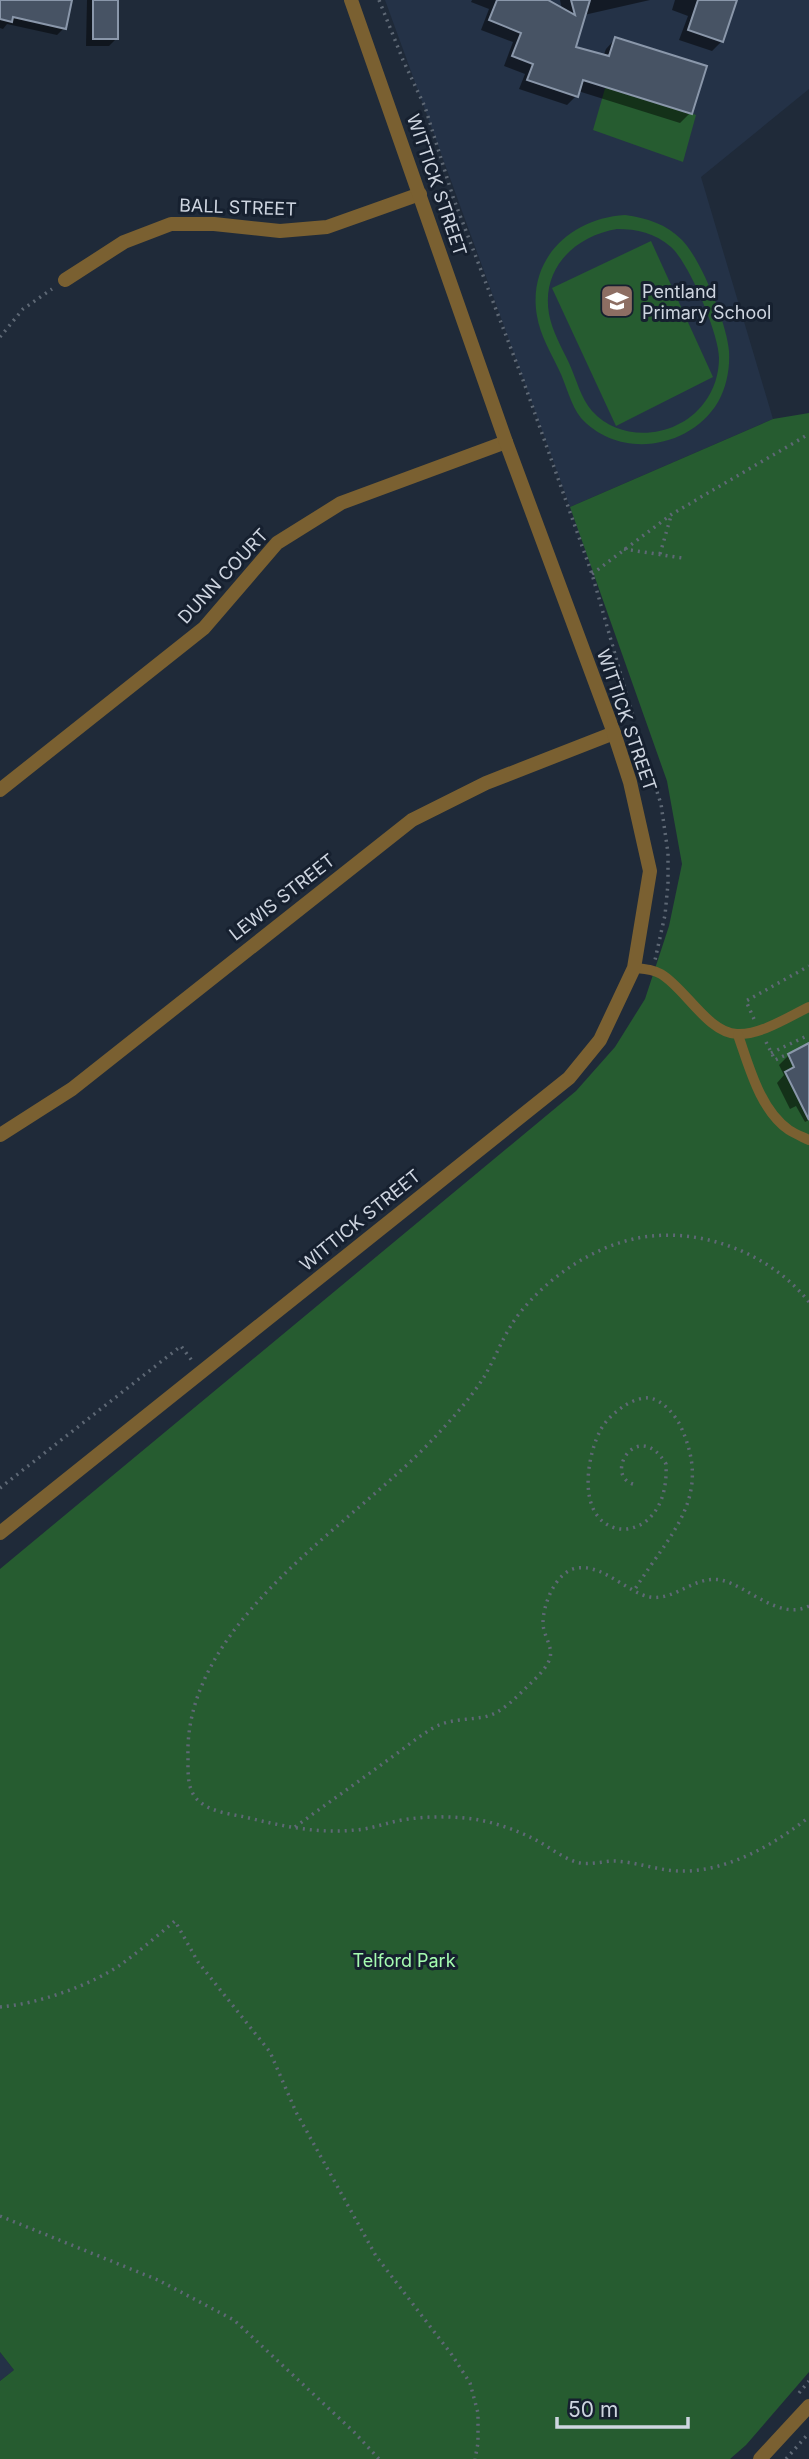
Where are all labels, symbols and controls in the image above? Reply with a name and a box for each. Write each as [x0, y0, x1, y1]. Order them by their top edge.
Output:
street label: WITTICK STREET [403, 111, 471, 259]
street label: BALL STREET [179, 194, 297, 220]
place label: Pentland Primary School [642, 281, 771, 323]
school or university icon: Pentland Primary School [598, 282, 636, 320]
street label: DUNN COURT [174, 524, 272, 628]
street label: WITTICK STREET [593, 646, 661, 794]
street label: LEWIS STREET [225, 849, 339, 945]
street label: WITTICK STREET [296, 1165, 424, 1275]
park label: Telford Park [352, 1950, 456, 1971]
scale bar [557, 2386, 688, 2430]
text: 50 m [568, 2397, 618, 2422]

